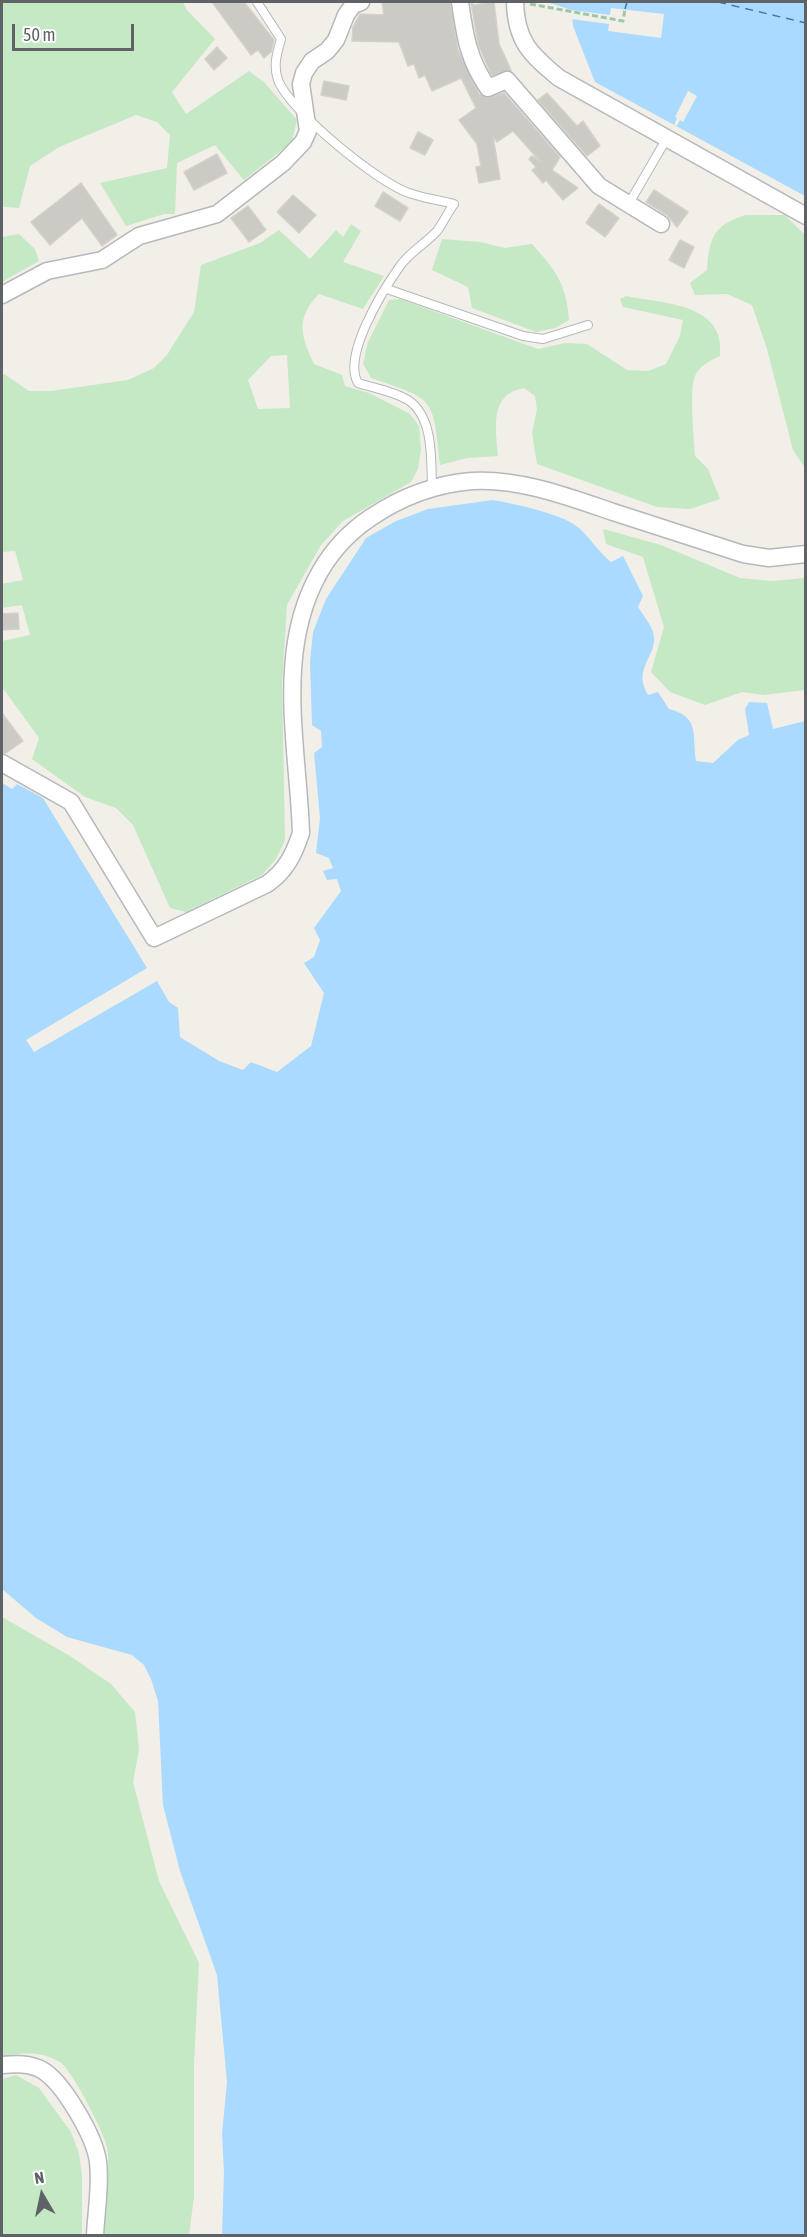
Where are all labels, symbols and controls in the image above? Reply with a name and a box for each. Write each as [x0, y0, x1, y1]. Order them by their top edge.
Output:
scale bar [15, 12, 136, 50]
text: 50 m [23, 24, 55, 45]
north arrow [12, 2165, 72, 2225]
text: N [33, 2168, 45, 2187]

